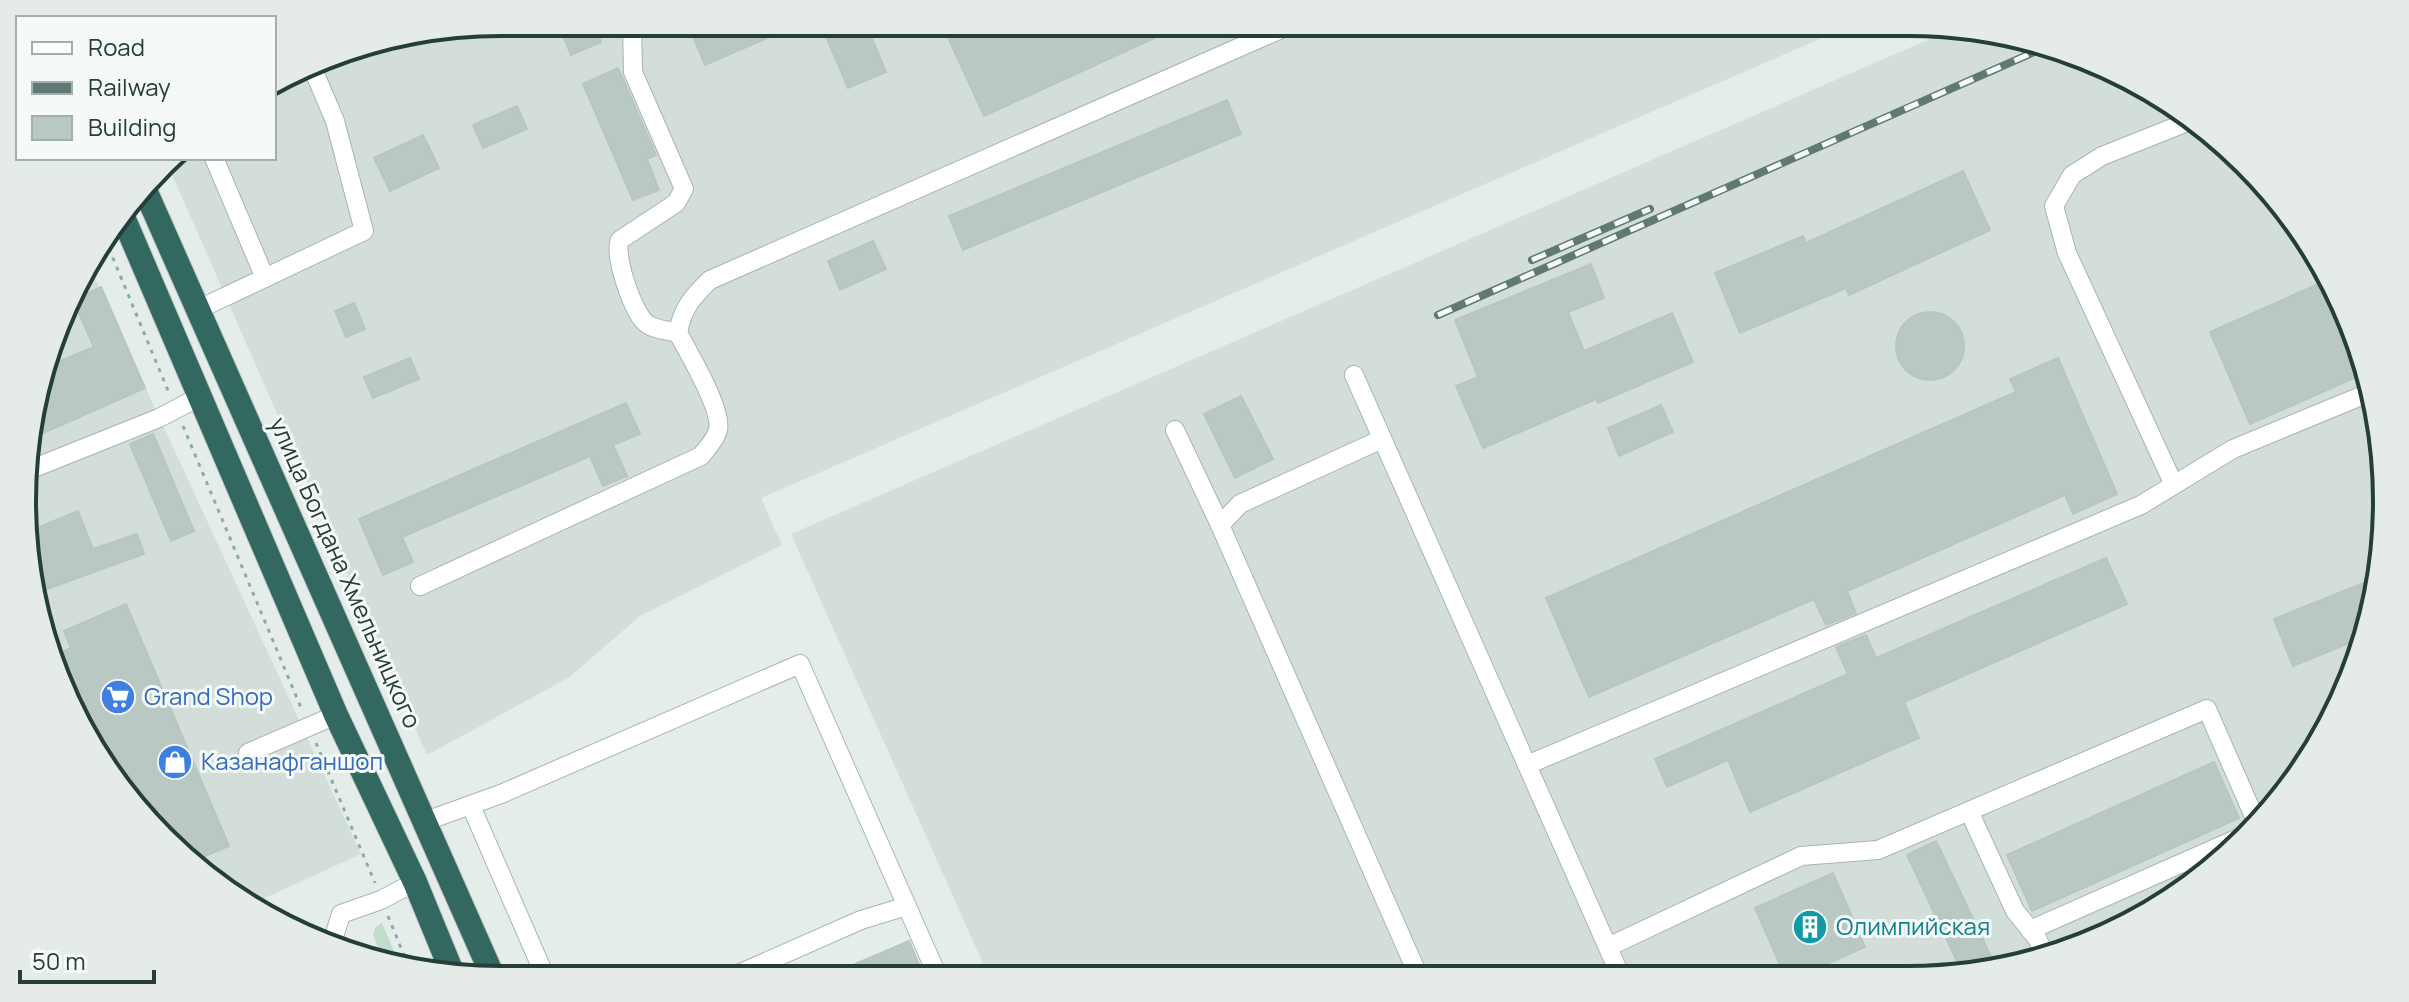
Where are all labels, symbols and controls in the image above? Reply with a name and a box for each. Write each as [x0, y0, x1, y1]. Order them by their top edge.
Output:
legend [16, 16, 276, 160]
text: Road [88, 30, 145, 63]
text: Railway [88, 70, 171, 103]
text: Building [88, 110, 176, 143]
street label: улица Богдана Хмельницкого [263, 412, 430, 733]
supermarket icon: Grand Shop [99, 678, 137, 716]
place label: Grand Shop [144, 679, 273, 712]
shop icon: Казанафганшоп [156, 743, 194, 781]
place label: Казанафганшоп [201, 744, 383, 777]
building icon: Олимпийская [1791, 908, 1829, 946]
place label: Олимпийская [1836, 909, 1990, 942]
scale bar [20, 934, 154, 984]
text: 50 m [32, 944, 86, 977]

